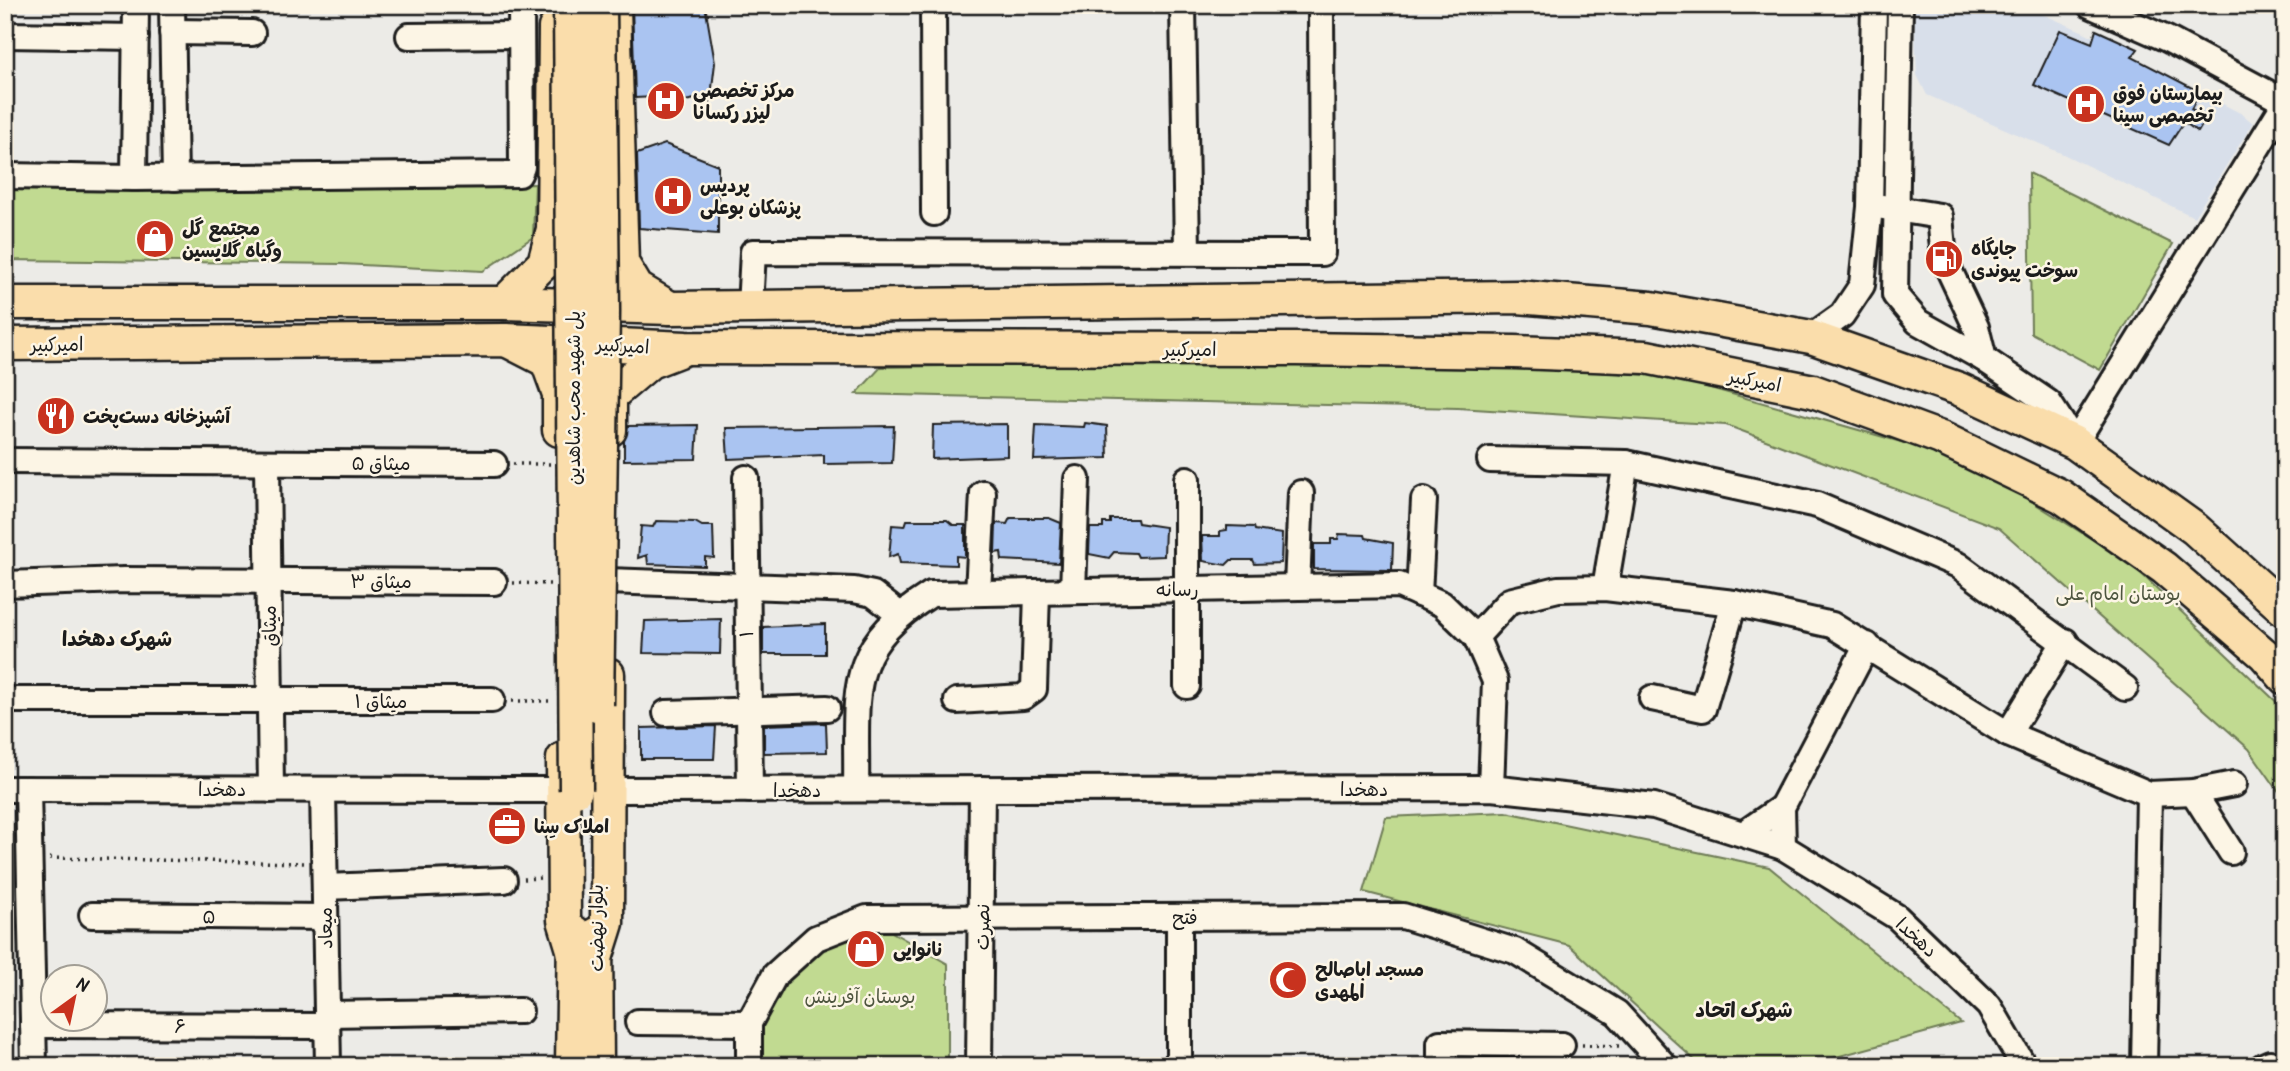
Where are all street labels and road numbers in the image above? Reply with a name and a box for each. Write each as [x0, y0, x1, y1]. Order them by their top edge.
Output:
street label: پل شهید محب شاهدین [560, 311, 586, 485]
street label: امیرکبیر [28, 331, 84, 357]
street label: امیرکبیر [594, 331, 650, 359]
street label: امیرکبیر [1161, 336, 1217, 362]
street label: امیرکبیر [1724, 362, 1784, 398]
street label: میثاق ۵ [351, 450, 411, 476]
street label: میثاق ۳ [350, 568, 412, 594]
street label: رسانه [1155, 576, 1199, 602]
street label: میثاق [256, 605, 282, 647]
street label: ۱ [733, 630, 759, 638]
street label: میثاق ۱ [355, 688, 407, 714]
street label: دهخدا [198, 776, 246, 802]
street label: دهخدا [1340, 776, 1388, 802]
street label: دهخدا [773, 777, 821, 803]
street label: بلوار نهضت [583, 884, 609, 972]
street label: ۵ [202, 903, 216, 929]
street label: نصرت [969, 903, 995, 951]
street label: فتح [1172, 904, 1198, 930]
street label: میعاد [312, 907, 338, 949]
street label: دهخدا [1891, 911, 1943, 963]
street label: ۶ [174, 1013, 186, 1039]

